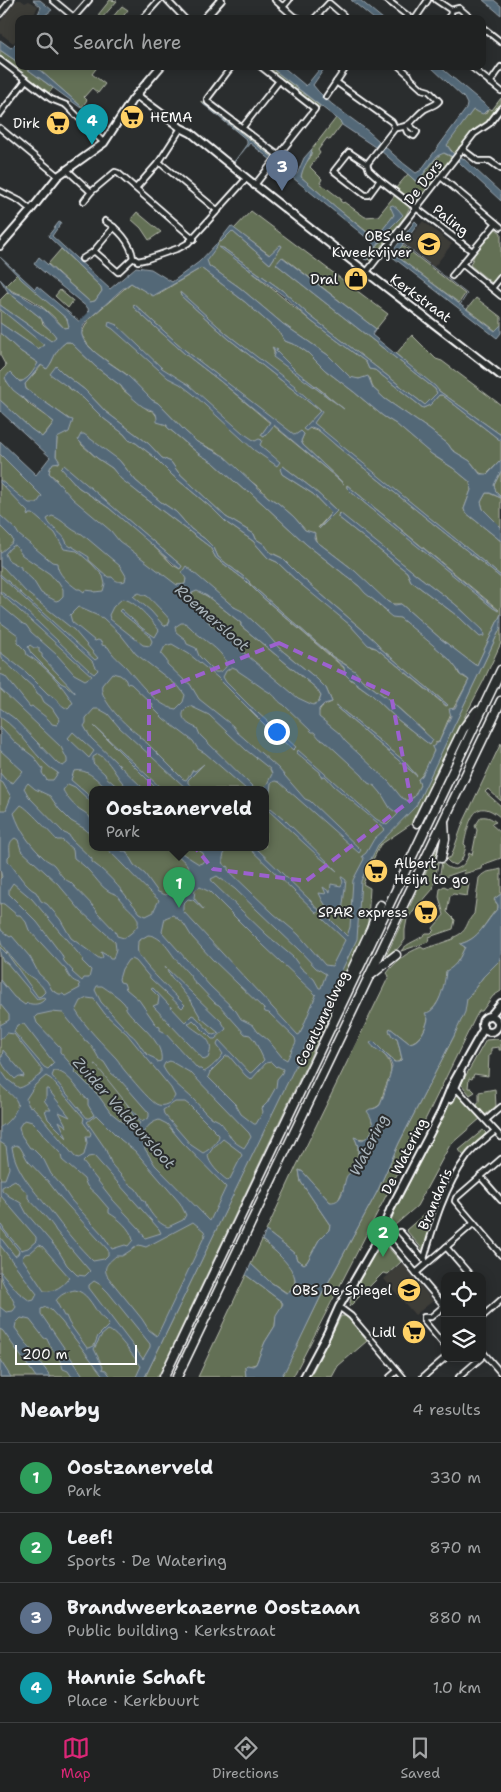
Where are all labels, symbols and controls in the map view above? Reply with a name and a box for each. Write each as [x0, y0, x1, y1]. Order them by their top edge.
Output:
search box [15, 15, 486, 70]
icon: search [33, 29, 61, 57]
text: Search here [73, 30, 182, 55]
pin: 4 [76, 104, 108, 145]
supermarket icon: HEMA [119, 104, 145, 130]
place label: HEMA [150, 108, 192, 126]
supermarket icon: Dirk [45, 110, 71, 136]
place label: Dirk [13, 114, 40, 132]
pin: 3 [266, 150, 298, 191]
street label: De Dors [400, 156, 446, 208]
street label: Paling [429, 200, 473, 240]
place label: OBS de Kweekvijver [332, 227, 412, 261]
school or university icon: OBS de Kweekvijver [416, 231, 442, 257]
shop icon: Dral [343, 266, 369, 292]
place label: Dral [310, 270, 339, 288]
street label: Kerkstraat [387, 270, 455, 326]
water label: Roemersloot [171, 580, 254, 656]
your location [264, 719, 290, 745]
popup [89, 786, 269, 851]
text: Oostzanerveld [106, 796, 252, 821]
text: Park [106, 821, 140, 842]
place label: Albert Heijn to go [394, 854, 469, 888]
supermarket icon: Albert Heijn to go [363, 858, 389, 884]
pin: 1 [163, 867, 195, 908]
supermarket icon: SPAR express [413, 899, 439, 925]
place label: SPAR express [318, 903, 408, 921]
street label: Coentunnelweg [291, 967, 353, 1069]
water label: Zuider Valdeursloot [68, 1053, 180, 1174]
water label: Watering [345, 1111, 393, 1179]
street label: De Watering [377, 1115, 431, 1197]
street label: Brandaris [414, 1165, 456, 1233]
pin: 2 [367, 1216, 399, 1257]
map controls [441, 1272, 486, 1362]
button: locate [441, 1272, 486, 1317]
school or university icon: OBS De Spiegel [396, 1277, 422, 1303]
place label: OBS De Spiegel [292, 1281, 393, 1299]
button: layers [441, 1317, 486, 1362]
supermarket icon: Lidl [401, 1319, 427, 1345]
place label: Lidl [372, 1323, 397, 1341]
scale bar [15, 1342, 138, 1365]
text: 200 m [22, 1345, 68, 1363]
text: Nearby [20, 1396, 100, 1424]
text: 4 results [412, 1399, 481, 1420]
text: Oostzanerveld [67, 1455, 213, 1480]
text: 1 [32, 1467, 40, 1488]
text: 330 m [429, 1467, 481, 1488]
text: Park [67, 1480, 101, 1501]
text: Leef! [67, 1525, 113, 1550]
text: 2 [30, 1537, 42, 1558]
text: 870 m [430, 1537, 481, 1558]
text: Sports · De Watering [67, 1550, 227, 1571]
text: Brandweerkazerne Oostzaan [67, 1595, 360, 1620]
text: 3 [30, 1607, 42, 1628]
text: 880 m [429, 1607, 481, 1628]
text: Public building · Kerkstraat [67, 1620, 276, 1641]
text: Hannie Schaft [67, 1665, 206, 1690]
text: 4 [30, 1677, 42, 1698]
text: 1.0 km [433, 1677, 481, 1698]
text: Place · Kerkbuurt [67, 1690, 199, 1711]
tab: Map [61, 1734, 91, 1782]
tab: Directions [212, 1734, 279, 1782]
tab: Saved [401, 1734, 440, 1782]

